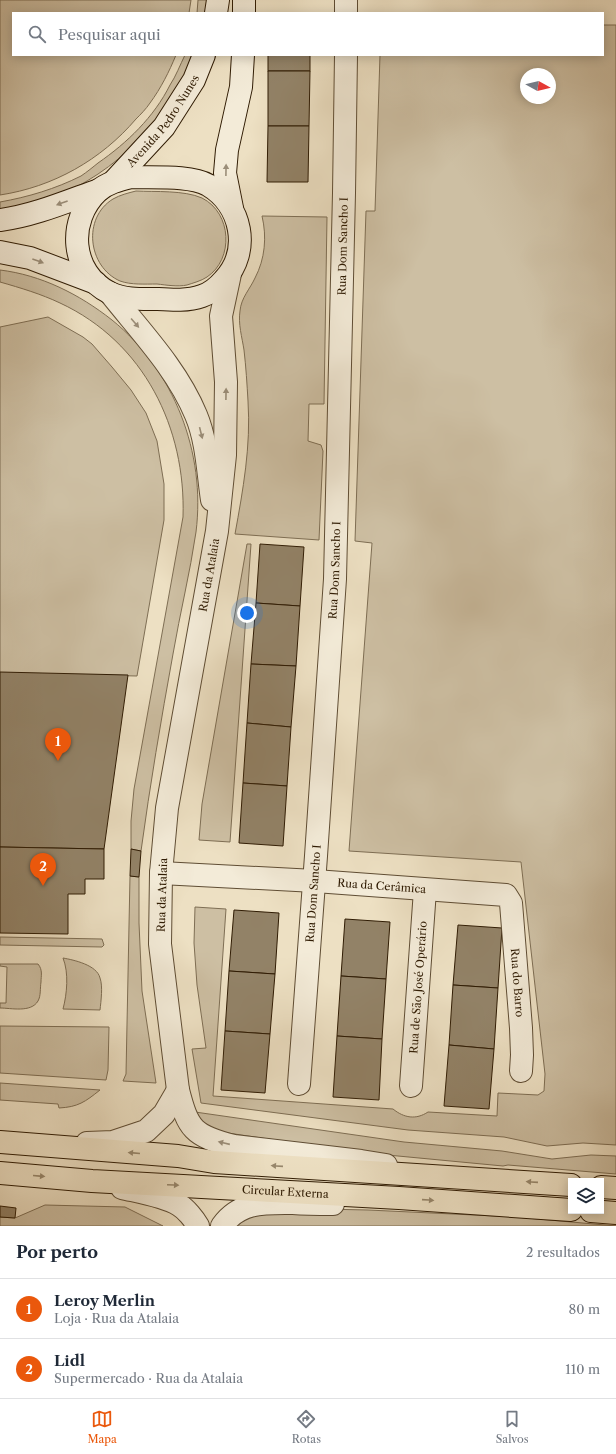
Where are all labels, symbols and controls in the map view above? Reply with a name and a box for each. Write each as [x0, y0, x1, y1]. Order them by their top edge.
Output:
search box [12, 12, 604, 56]
icon: search [26, 23, 48, 45]
text: Pesquisar aqui [58, 25, 161, 44]
north arrow [520, 68, 556, 104]
street label: Avenida Pedro Nunes [123, 73, 202, 171]
one-way arrow [223, 163, 229, 176]
street label: Rua Dom Sancho I [335, 197, 351, 296]
one-way arrow [56, 201, 68, 207]
one-way arrow [32, 259, 44, 265]
one-way arrow [130, 318, 139, 328]
one-way arrow [223, 387, 229, 400]
one-way arrow [198, 427, 204, 439]
street label: Rua Dom Sancho I [325, 521, 343, 620]
street label: Rua da Atalaia [196, 537, 222, 613]
your location [237, 603, 257, 623]
pin: 1 [45, 728, 71, 761]
street label: Rua Dom Sancho I [303, 844, 324, 943]
pin: 2 [30, 853, 56, 886]
street label: Rua da Atalaia [154, 857, 170, 932]
street label: Rua da Cerâmica [337, 876, 427, 896]
street label: Rua de São José Operário [406, 920, 430, 1054]
street label: Rua do Barro [508, 948, 527, 1018]
one-way arrow [218, 1140, 230, 1146]
one-way arrow [128, 1150, 140, 1156]
one-way arrow [271, 1162, 283, 1169]
one-way arrow [33, 1173, 45, 1180]
map controls [568, 1178, 604, 1214]
button: layers [568, 1178, 604, 1214]
one-way arrow [525, 1179, 538, 1185]
one-way arrow [167, 1182, 179, 1189]
street label: Circular Externa [242, 1182, 329, 1201]
one-way arrow [422, 1196, 434, 1203]
text: Por perto [16, 1242, 98, 1262]
text: 2 resultados [526, 1244, 600, 1260]
text: Leroy Merlin [54, 1291, 155, 1310]
text: 1 [26, 1301, 32, 1317]
text: 80 m [568, 1301, 600, 1317]
text: Loja · Rua da Atalaia [54, 1310, 179, 1326]
text: Lidl [54, 1351, 85, 1370]
text: 2 [25, 1361, 33, 1377]
text: 110 m [565, 1361, 600, 1377]
text: Supermercado · Rua da Atalaia [54, 1370, 243, 1386]
tab: Mapa [87, 1408, 117, 1446]
tab: Rotas [292, 1408, 321, 1446]
tab: Salvos [496, 1408, 529, 1446]

